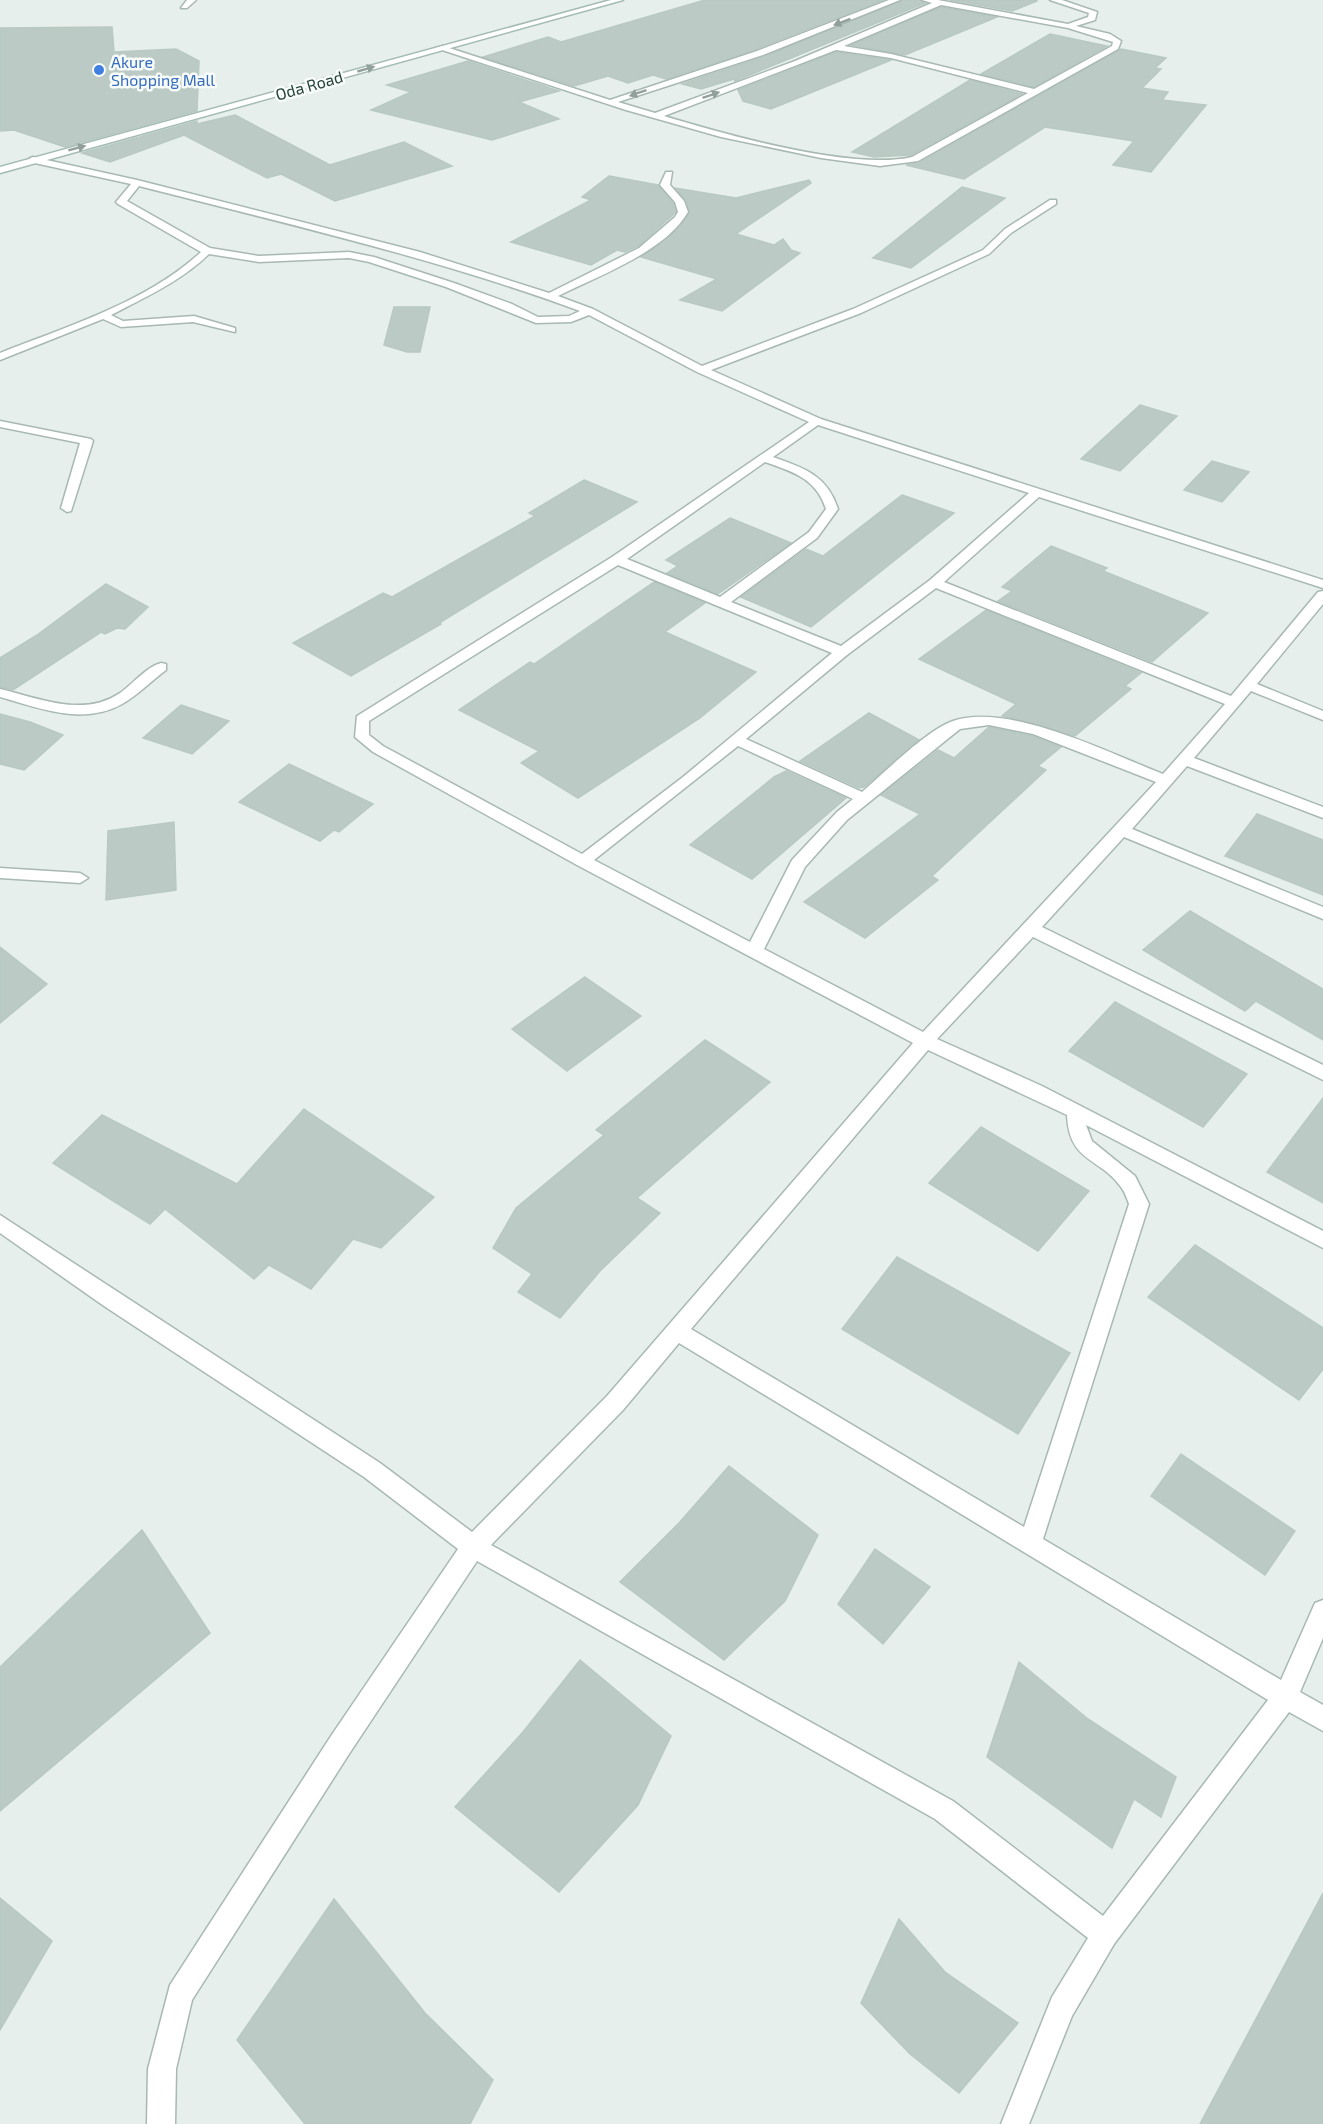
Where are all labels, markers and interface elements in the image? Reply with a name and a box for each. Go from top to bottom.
one-way arrow [832,17,850,27]
place label: Akure Shopping Mall [111,52,215,89]
marker: Akure Shopping Mall [92,63,106,77]
one-way arrow [357,64,375,73]
street label: Oda Road [273,66,345,104]
one-way arrow [629,89,647,99]
one-way arrow [702,90,720,100]
one-way arrow [68,143,86,153]

